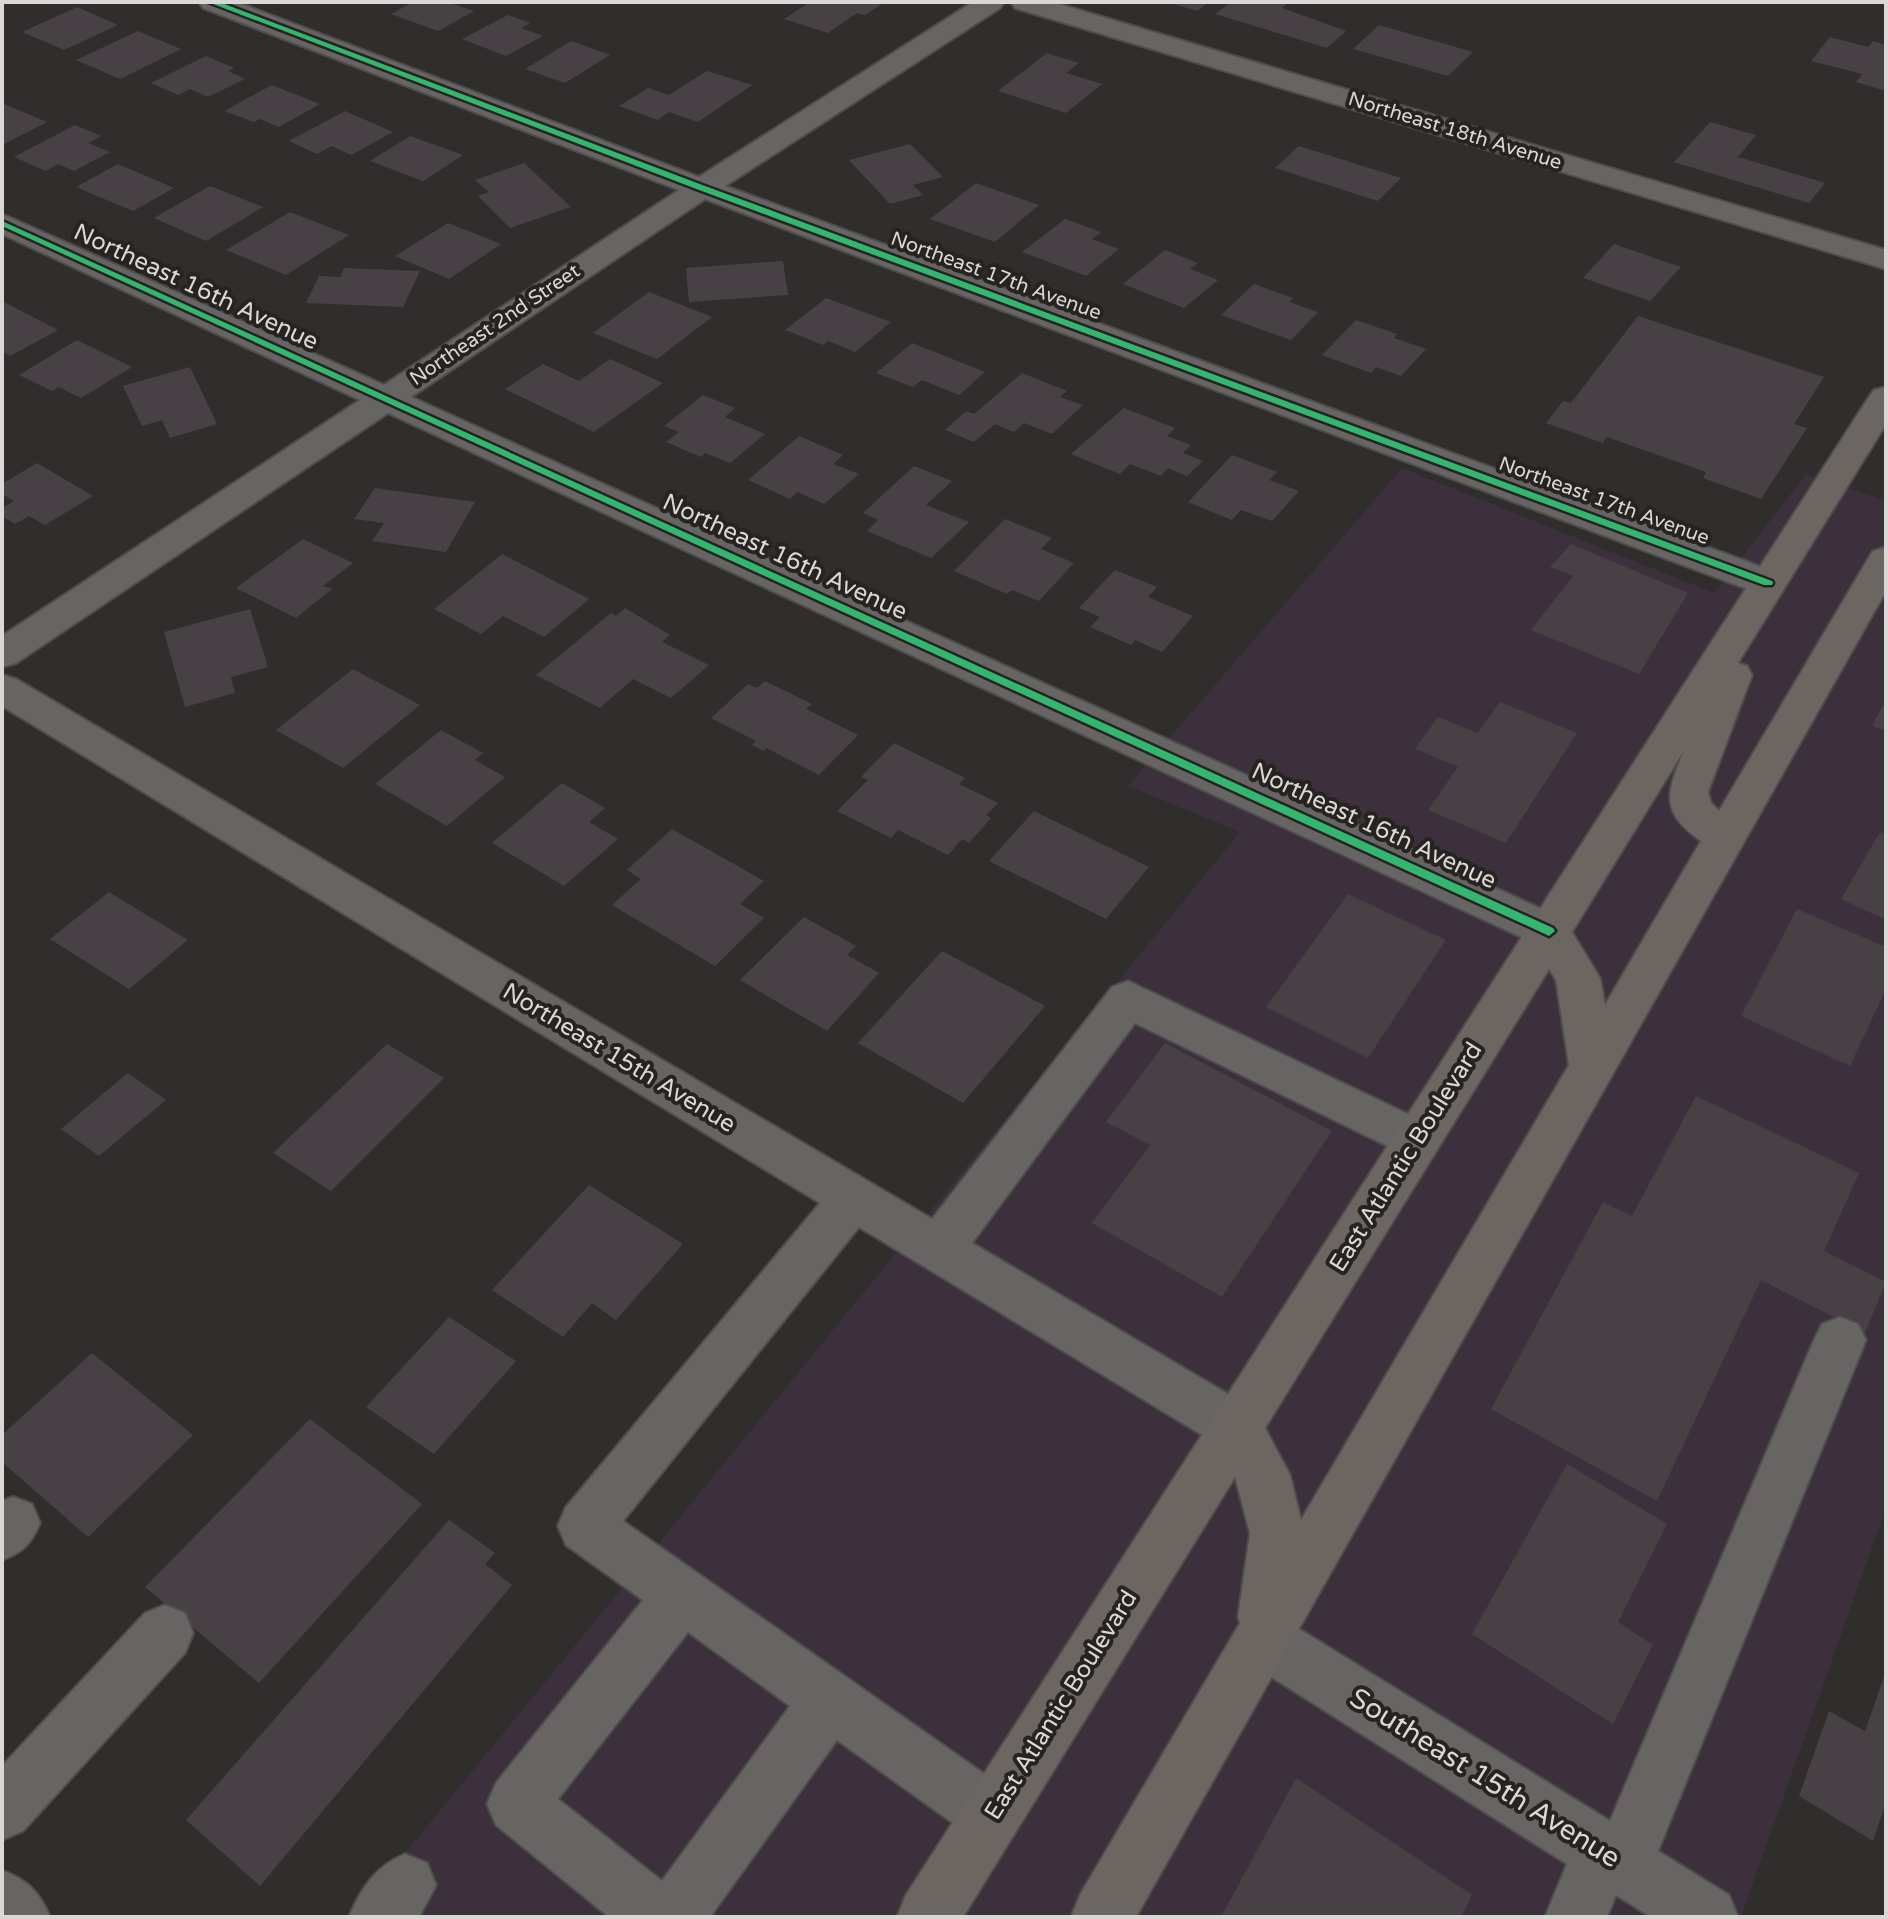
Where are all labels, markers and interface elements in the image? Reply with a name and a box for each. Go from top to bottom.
street label: Northeast 18th Avenue [1345,87,1565,175]
street label: Northeast 16th Avenue [69,218,323,356]
street label: Northeast 17th Avenue [888,227,1104,325]
street label: Northeast 2nd Street [405,259,585,391]
street label: Northeast 17th Avenue [1496,452,1712,550]
street label: Northeast 16th Avenue [658,488,912,626]
street label: Northeast 16th Avenue [1247,757,1501,895]
street label: Northeast 15th Avenue [497,977,741,1139]
street label: East Atlantic Boulevard [1323,1037,1489,1277]
street label: East Atlantic Boulevard [978,1585,1144,1825]
street label: Southeast 15th Avenue [1344,1681,1626,1875]

